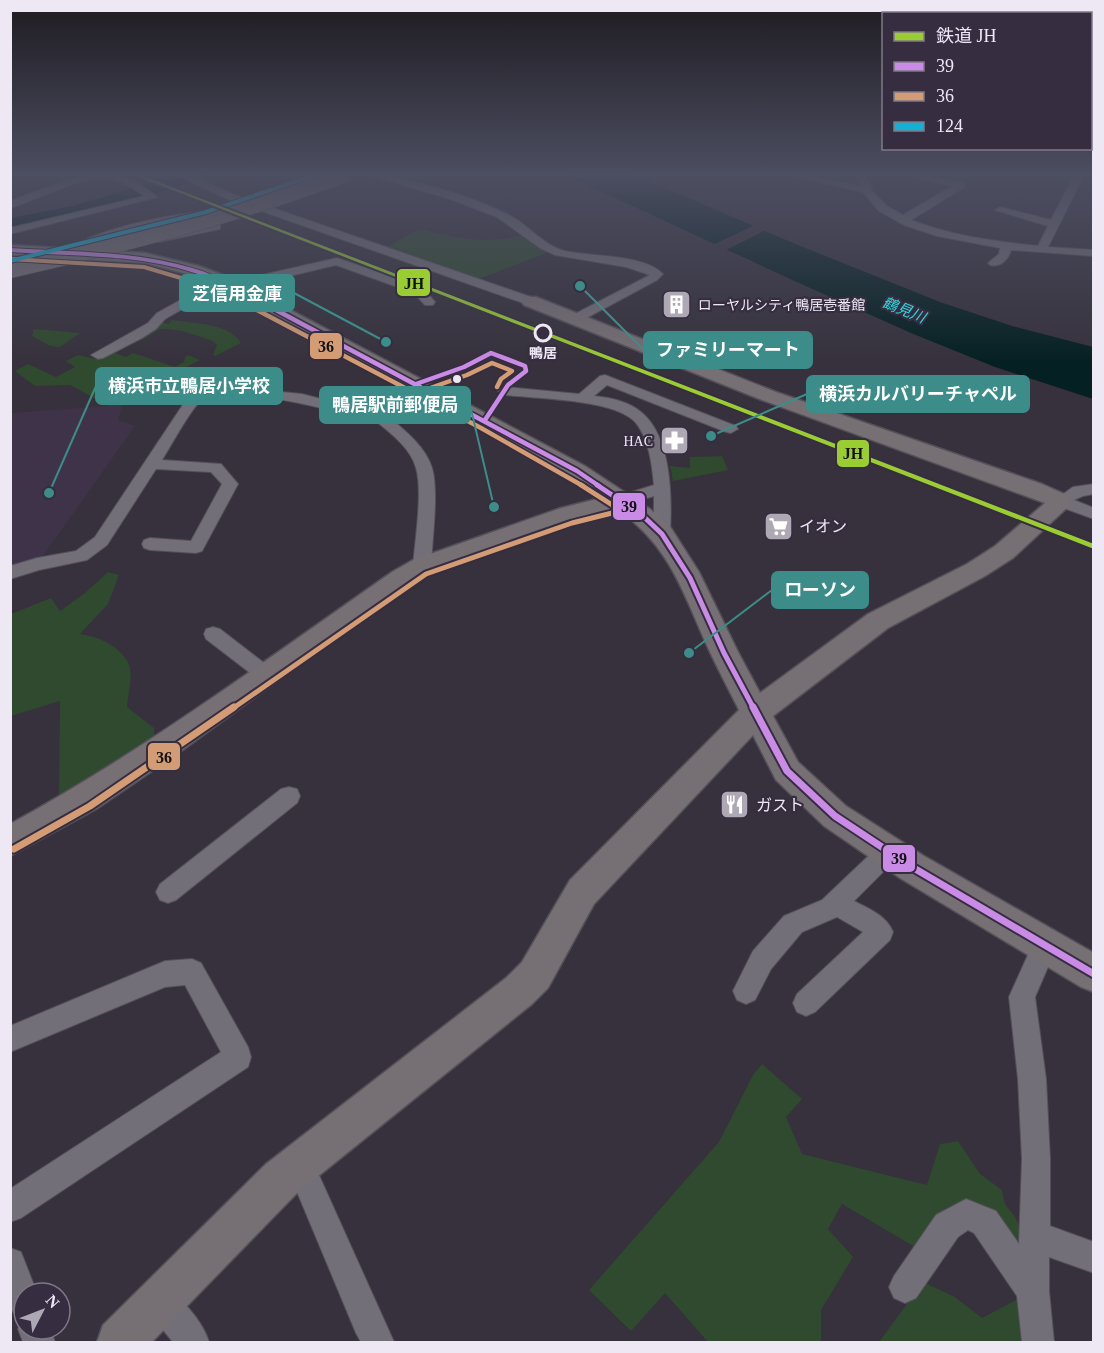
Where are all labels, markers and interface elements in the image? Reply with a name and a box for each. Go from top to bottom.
legend [882,12,1092,150]
text: 鉄道 JH [936,26,997,46]
text: 39 [936,56,954,76]
text: 36 [936,86,954,106]
text: 124 [936,116,963,136]
line badge: JH [396,268,431,297]
callout: 芝信用金庫 [180,275,294,311]
text: JH [404,275,425,292]
text: 芝信用金庫 [192,284,282,304]
building icon: ローヤルシティ鴨居壱番館 [661,289,693,321]
water label: 鶴見川 [880,294,930,327]
place label: ローヤルシティ鴨居壱番館 [698,298,865,313]
marker: 鴨居 [534,324,552,342]
line badge: 36 [309,332,343,360]
callout: ファミリーマート [644,332,812,368]
text: 36 [318,338,334,355]
text: ファミリーマート [656,340,800,360]
place label: 鴨居 [529,346,557,361]
callout: 横浜市立鴨居小学校 [96,368,282,404]
unlabelled marker [451,373,463,385]
text: 横浜市立鴨居小学校 [108,376,270,396]
callout: 横浜カルバリーチャペル [807,376,1029,412]
text: 横浜カルバリーチャペル [819,384,1017,404]
callout: 鴨居駅前郵便局 [320,387,470,423]
text: 鴨居駅前郵便局 [332,395,458,415]
pharmacy icon: HAC [658,425,690,457]
place label: HAC [623,434,653,449]
line badge: JH [836,439,870,468]
text: JH [843,445,864,462]
line badge: 39 [612,492,646,521]
text: 39 [621,498,637,515]
supermarket icon: イオン [762,510,794,542]
place label: イオン [799,518,847,535]
callout: ローソン [772,572,868,608]
text: ローソン [784,580,856,600]
line badge: 36 [147,742,181,771]
text: 36 [156,749,172,766]
restaurant icon: ガスト [719,789,751,821]
place label: ガスト [756,797,804,814]
line badge: 39 [882,844,916,873]
text: 39 [891,850,907,867]
north arrow [12,1281,72,1341]
text: N [43,1291,63,1312]

